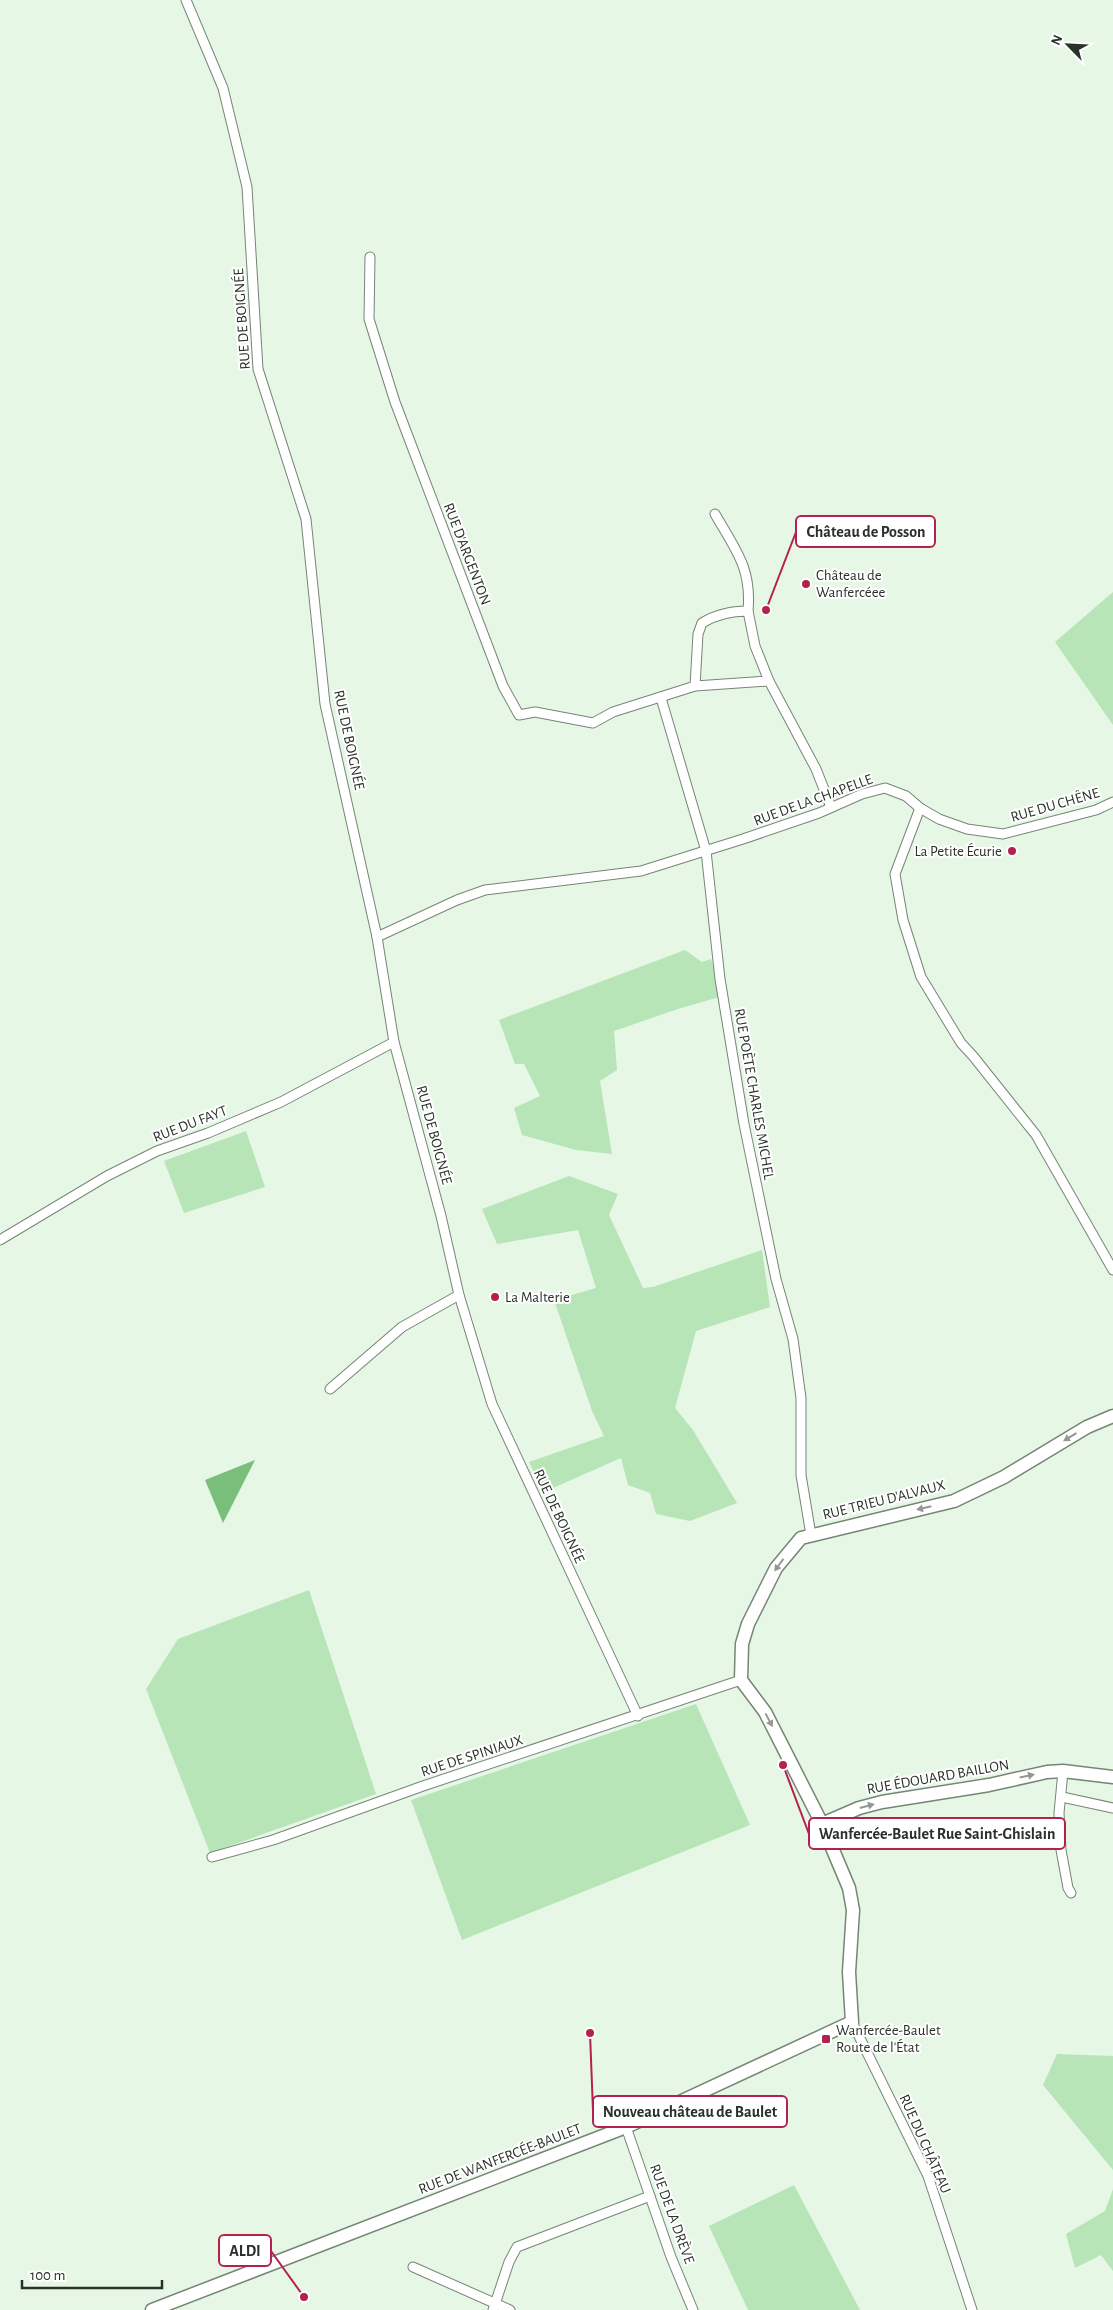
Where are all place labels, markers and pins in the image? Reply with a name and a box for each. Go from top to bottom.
callout: Château de Posson [796,516,935,547]
place label: Château de Wanfercéee [816,568,886,600]
marker: Château de Wanfercéee [800,578,812,590]
place label: La Petite Écurie [914,842,1002,859]
marker: La Petite Écurie [1006,845,1018,857]
place label: La Malterie [505,1290,570,1305]
marker: La Malterie [489,1291,501,1303]
callout: Wanfercée-Baulet Rue Saint-Ghislain [809,1818,1065,1849]
place label: Wanfercée-Baulet Route de l'État [836,2023,941,2055]
marker: Wanfercée-Baulet Route de l'État [820,2033,832,2045]
callout: Nouveau château de Baulet [593,2096,787,2127]
callout: ALDI [219,2235,271,2266]

